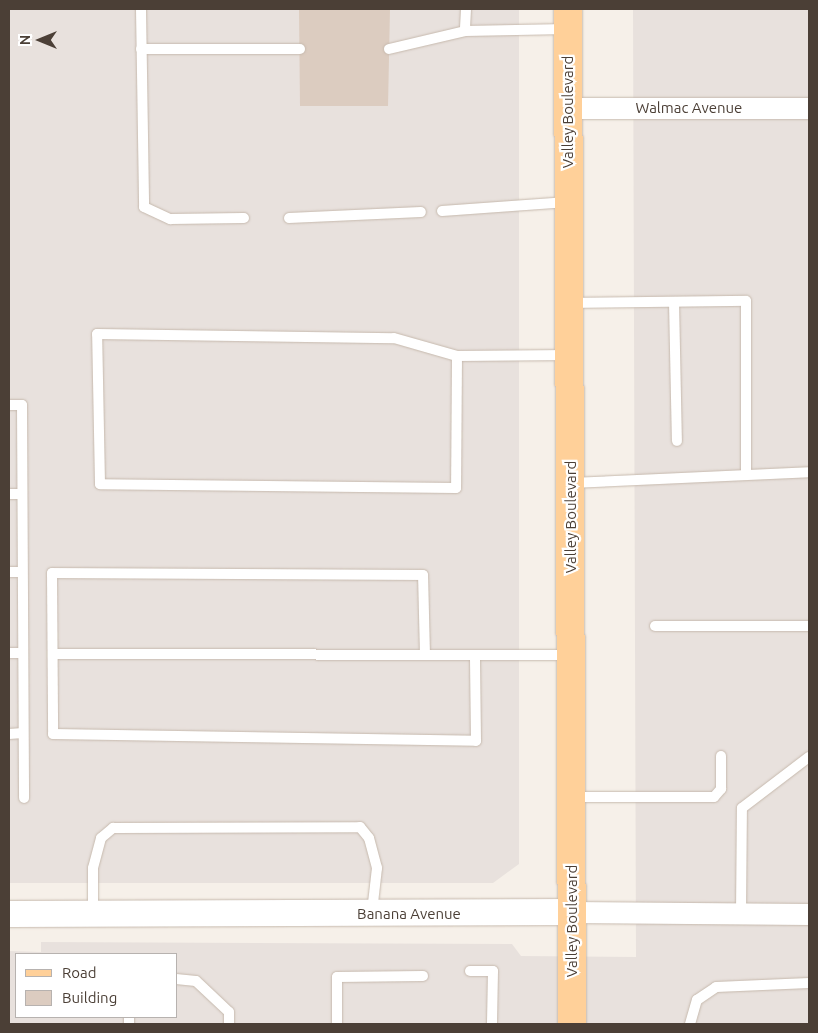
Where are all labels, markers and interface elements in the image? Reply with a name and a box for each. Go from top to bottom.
north arrow [15,15,65,65]
text: N [17,35,33,45]
street label: Valley Boulevard [559,56,577,168]
street label: Walmac Avenue [636,99,742,117]
street label: Valley Boulevard [562,461,580,573]
street label: Valley Boulevard [563,865,581,977]
street label: Banana Avenue [357,905,461,923]
legend [15,953,178,1018]
text: Road [62,964,97,981]
text: Building [62,989,117,1006]

